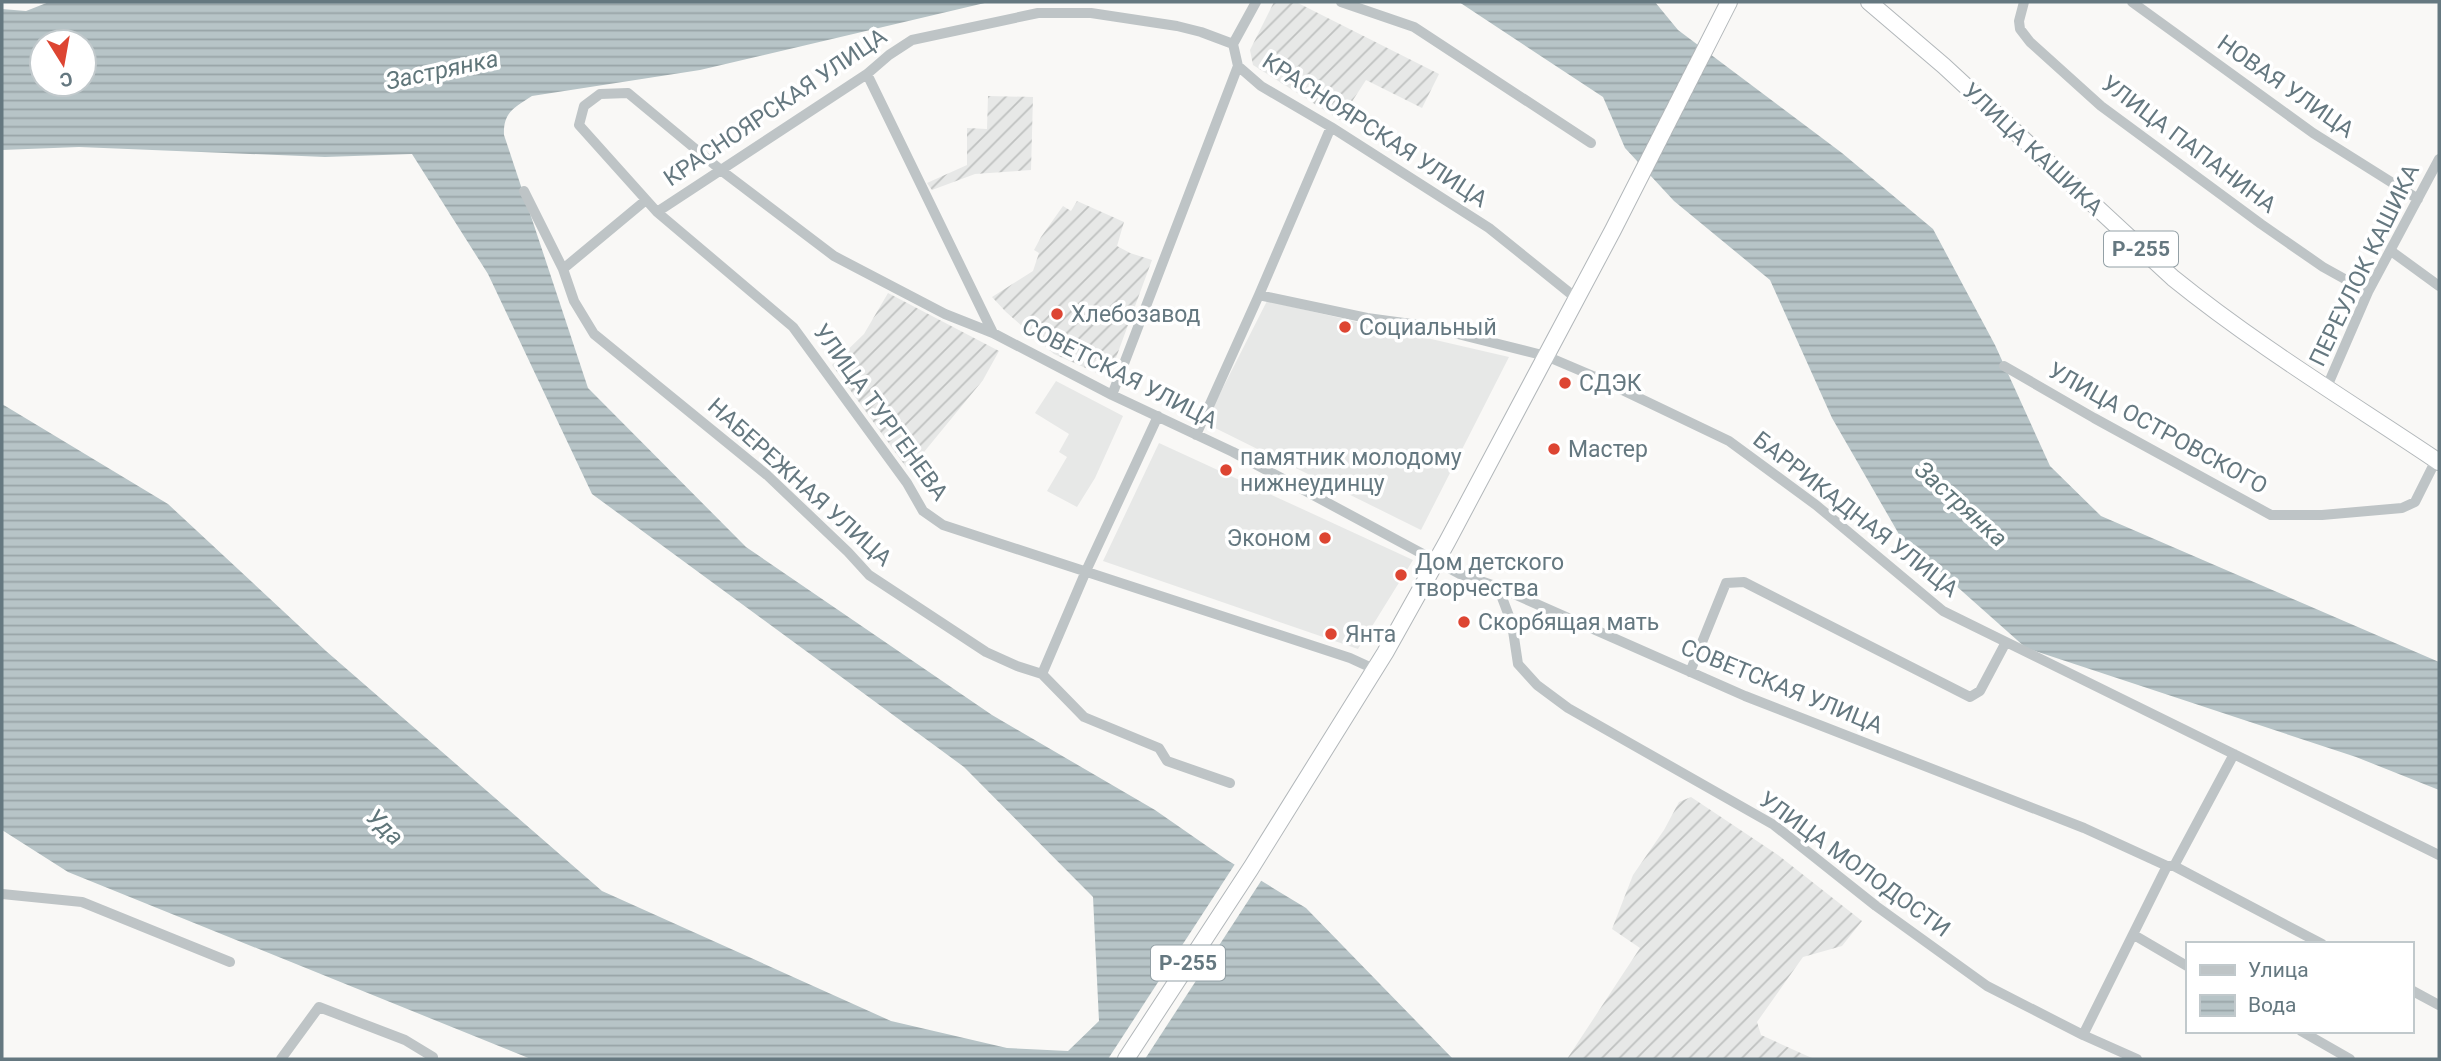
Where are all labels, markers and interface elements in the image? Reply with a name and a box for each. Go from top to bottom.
street label: КРАСНОЯРСКАЯ УЛИЦА [659,23,892,192]
north arrow [28,28,98,98]
street label: НОВАЯ УЛИЦА [2212,29,2359,143]
water label: Застрянка [383,44,501,96]
street label: КРАСНОЯРСКАЯ УЛИЦА [1257,48,1492,213]
text: С [58,67,74,92]
street label: УЛИЦА ПАПАНИНА [2096,70,2281,219]
street label: УЛИЦА КАШИКА [1957,77,2108,221]
street label: ПЕРЕУЛОК КАШИКА [2304,160,2425,371]
road number: Р-255 [2104,232,2178,266]
place label: Хлебозавод [1071,301,1201,328]
marker: Хлебозавод [1049,306,1065,322]
street label: СОВЕТСКАЯ УЛИЦА [1018,312,1222,434]
place label: Социальный [1359,314,1497,341]
street label: УЛИЦА ТУРГЕНЕВА [808,319,954,506]
marker: Социальный [1337,319,1353,335]
street label: УЛИЦА ОСТРОВСКОГО [2044,357,2272,500]
place label: СДЭК [1579,370,1642,397]
marker: СДЭК [1557,375,1573,391]
street label: НАБЕРЕЖНАЯ УЛИЦА [702,393,897,572]
street label: БАРРИКАДНАЯ УЛИЦА [1748,426,1964,603]
place label: Мастер [1568,436,1648,463]
marker: Мастер [1546,441,1562,457]
place label: памятник молодому нижнеудинцу [1240,444,1462,497]
water label: Застрянка [1909,455,2013,553]
marker: памятник молодому нижнеудинцу [1218,462,1234,478]
place label: Эконом [1227,525,1311,552]
marker: Эконом [1317,530,1333,546]
place label: Дом детского творчества [1415,549,1564,602]
marker: Дом детского творчества [1393,567,1409,583]
place label: Скорбящая мать [1478,609,1659,636]
marker: Скорбящая мать [1456,614,1472,630]
place label: Янта [1345,621,1396,648]
marker: Янта [1323,626,1339,642]
street label: СОВЕТСКАЯ УЛИЦА [1677,634,1887,739]
street label: УЛИЦА МОЛОДОСТИ [1754,786,1955,943]
water label: Уда [361,803,409,851]
legend [2186,942,2413,1033]
road number: Р-255 [1151,946,1225,981]
text: Улица [2248,958,2309,982]
text: Вода [2248,993,2296,1017]

